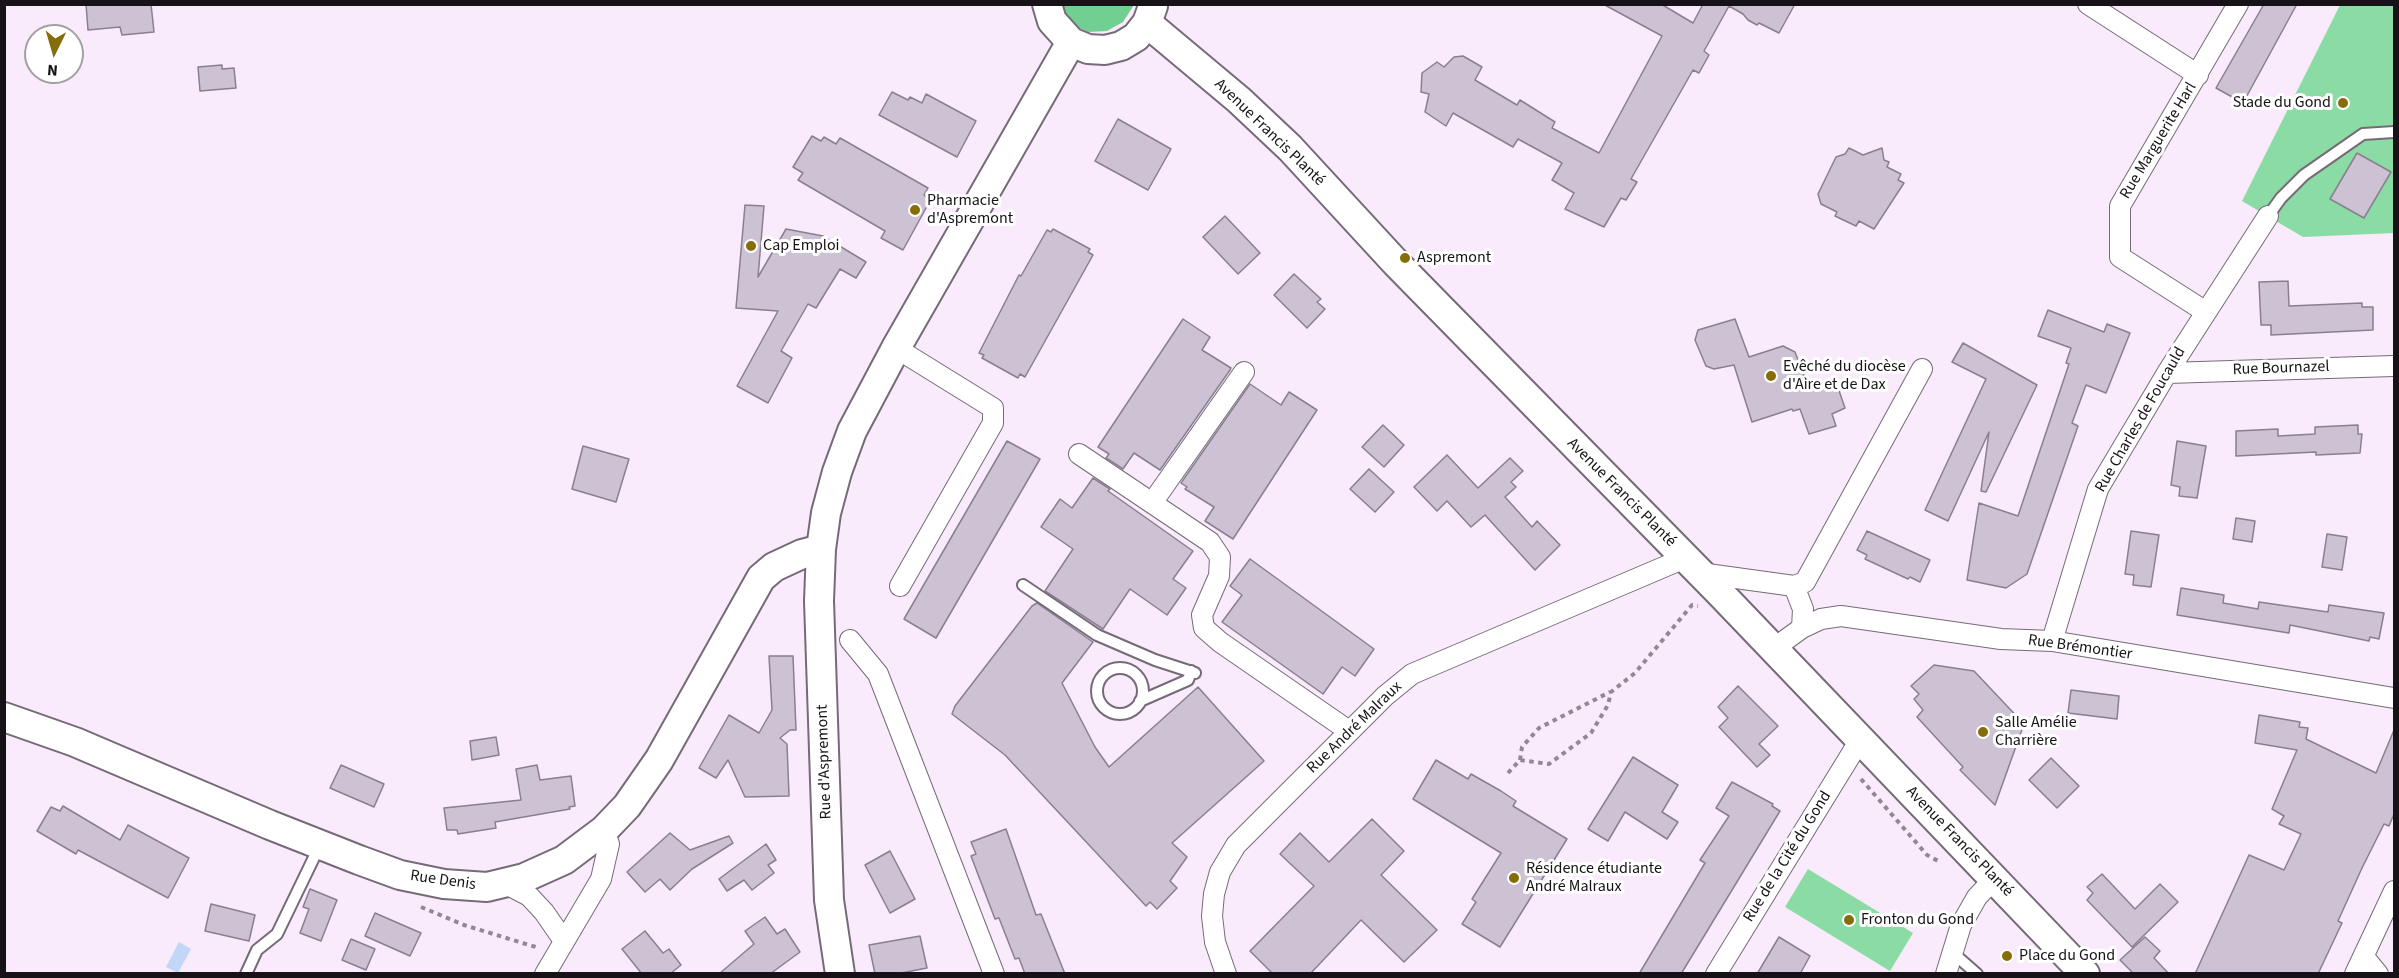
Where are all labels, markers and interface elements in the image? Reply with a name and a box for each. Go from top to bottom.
north arrow [24,24,84,84]
text: N [46,59,59,81]
street label: Avenue Francis Planté [1210,75,1328,191]
street label: Rue Marguerite Harl [2117,79,2201,203]
place label: Stade du Gond [2233,93,2331,113]
marker: Stade du Gond [2336,96,2350,110]
place label: Pharmacie d'Aspremont [927,191,1013,229]
marker: Pharmacie d'Aspremont [908,203,922,217]
place label: Cap Emploi [763,236,840,256]
marker: Cap Emploi [744,239,758,253]
place label: Aspremont [1417,248,1491,268]
marker: Aspremont [1398,251,1412,265]
street label: Rue Charles de Foucauld [2092,344,2190,496]
place label: Evêché du diocèse d'Aire et de Dax [1783,357,1906,395]
street label: Rue Bournazel [2232,358,2330,380]
marker: Evêché du diocèse d'Aire et de Dax [1764,369,1778,383]
street label: Avenue Francis Planté [1562,434,1680,552]
street label: Rue Brémontier [2027,631,2133,665]
street label: Rue André Malraux [1304,678,1406,778]
street label: Rue d'Aspremont [813,704,837,820]
place label: Salle Amélie Charrière [1995,713,2077,751]
marker: Salle Amélie Charrière [1976,725,1990,739]
street label: Avenue Francis Planté [1901,783,2017,901]
street label: Rue de la Cité du Gond [1740,788,1836,926]
place label: Résidence étudiante André Malraux [1526,859,1662,897]
street label: Rue Denis [409,867,477,895]
marker: Résidence étudiante André Malraux [1507,871,1521,885]
place label: Fronton du Gond [1861,910,1974,930]
marker: Fronton du Gond [1842,913,1856,927]
place label: Place du Gond [2019,946,2115,966]
marker: Place du Gond [2000,949,2014,963]

